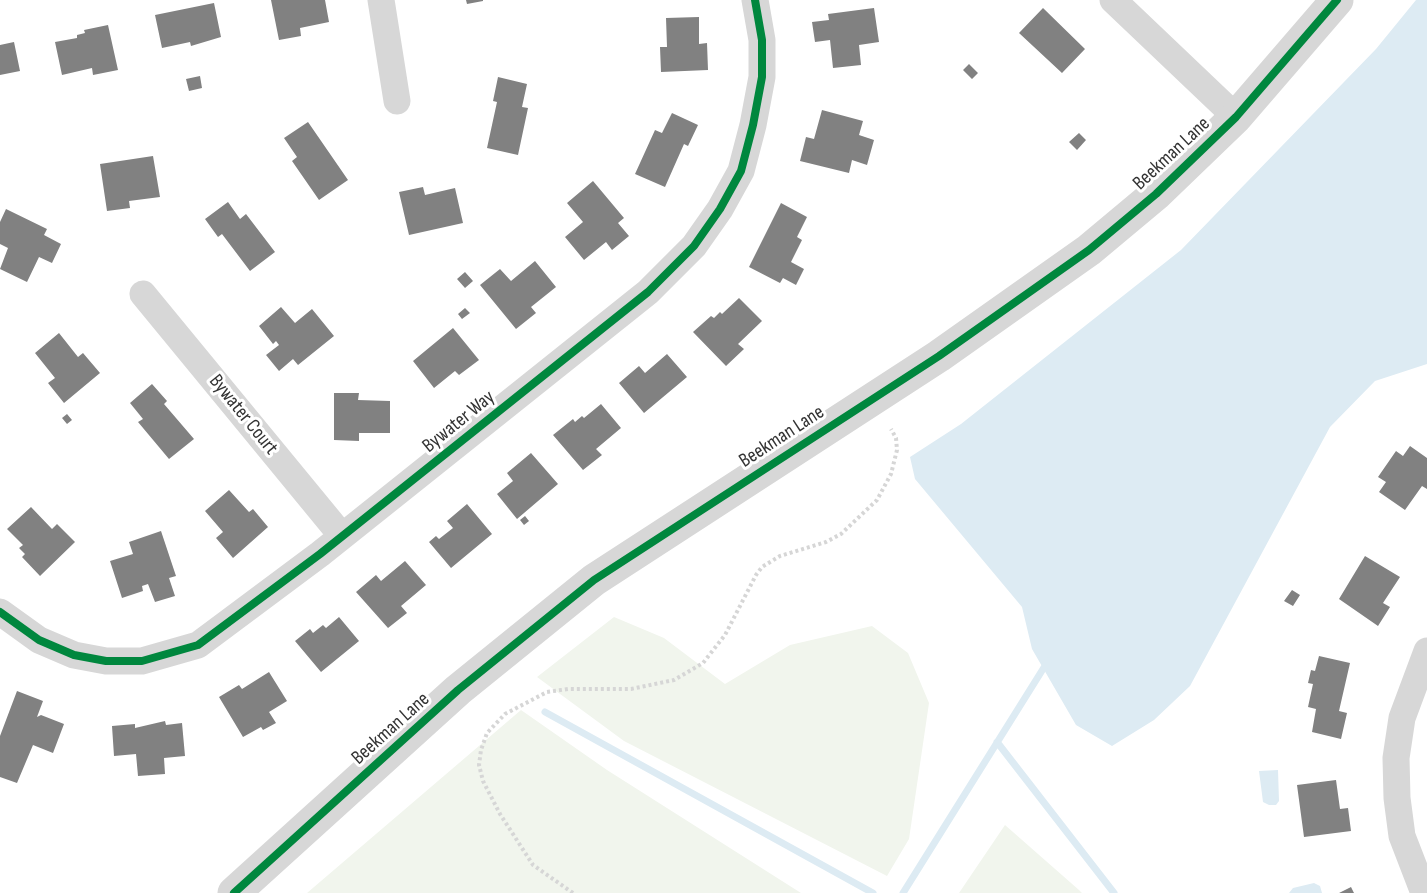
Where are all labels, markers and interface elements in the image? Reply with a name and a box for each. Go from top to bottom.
street label: Beekman Lane [1128,112,1216,196]
street label: Bywater Court [203,370,283,460]
street label: Bywater Way [418,386,500,458]
street label: Beekman Lane [735,401,829,473]
street label: Beekman Lane [347,688,435,770]

